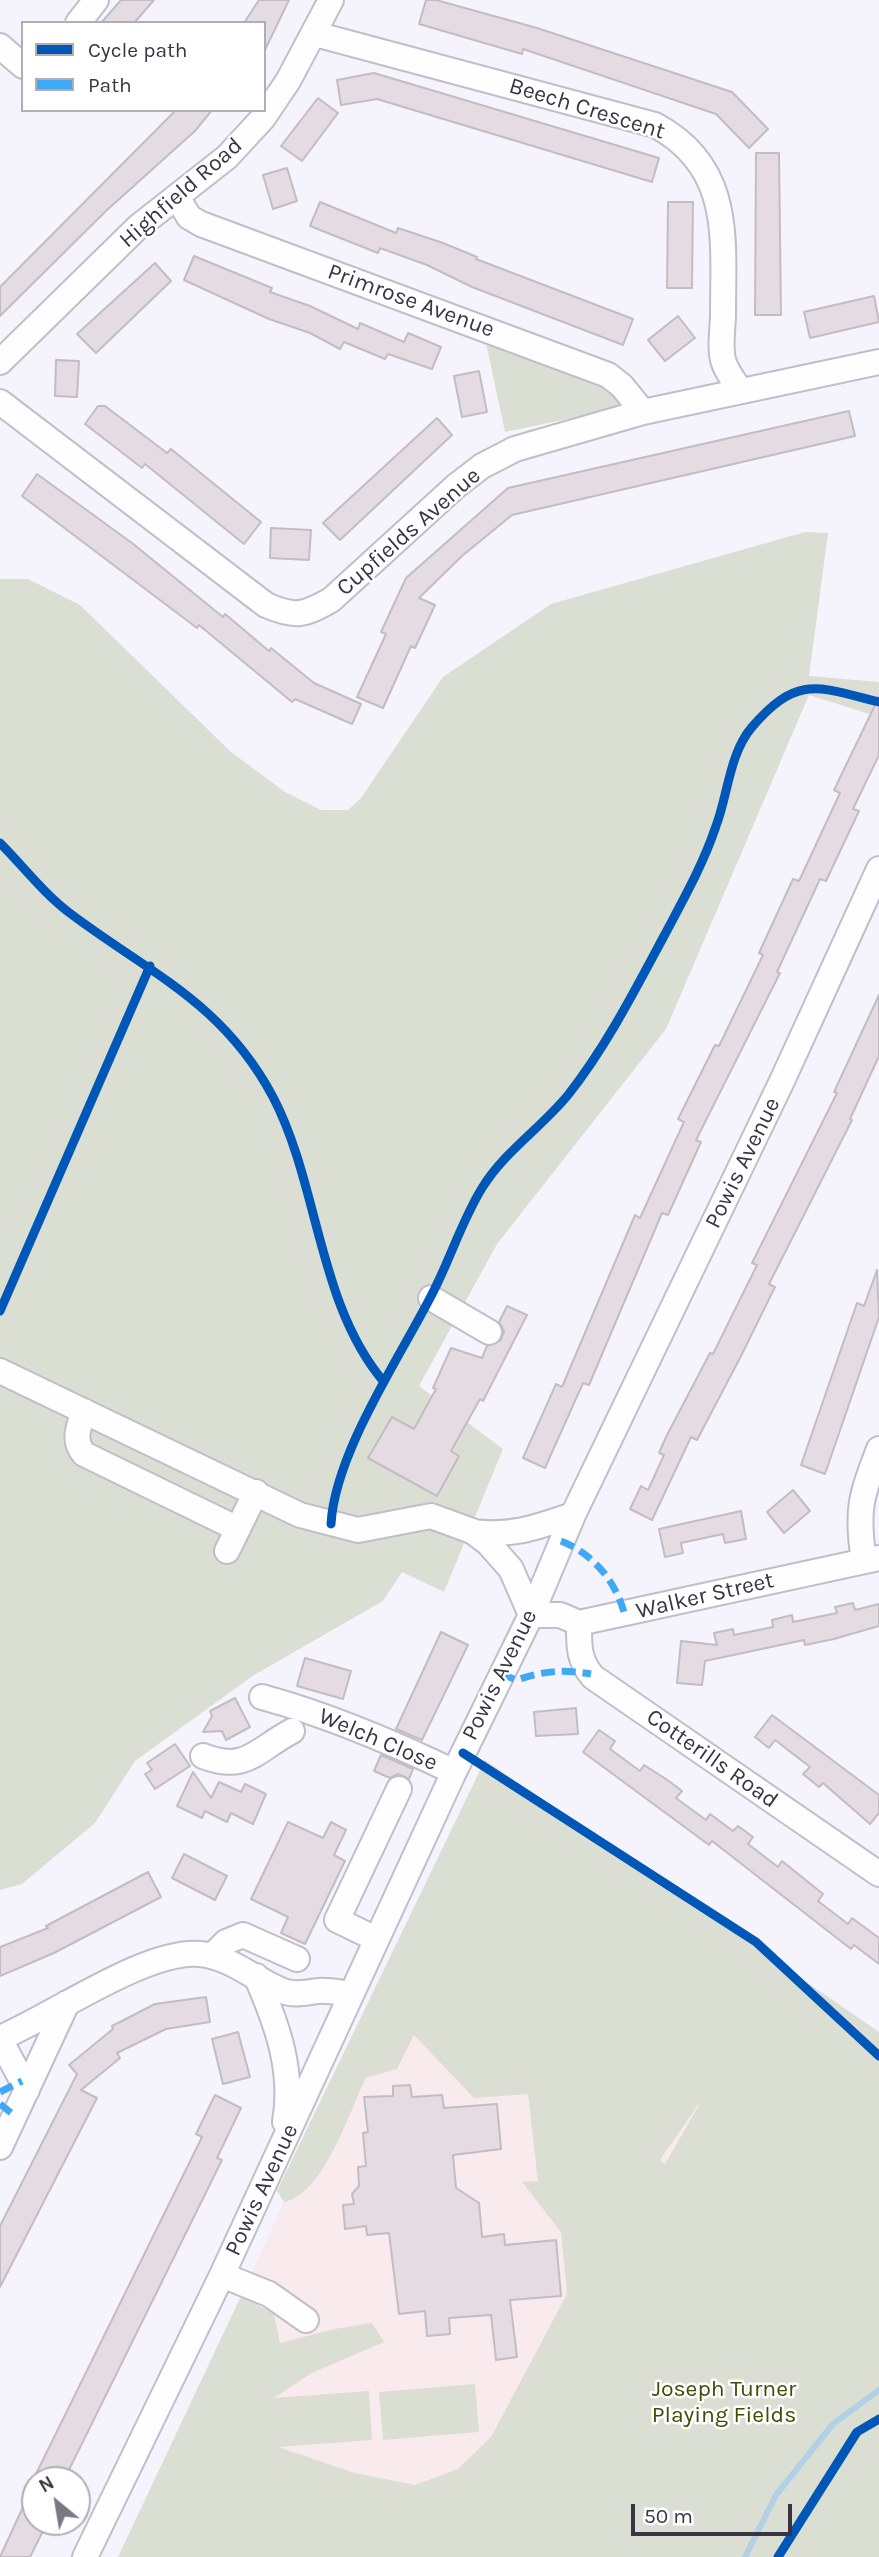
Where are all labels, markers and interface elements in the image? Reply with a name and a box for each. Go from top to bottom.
legend [21,21,266,112]
text: Cycle path [88,38,188,62]
street label: Beech Crescent [506,72,668,146]
text: Path [88,73,132,97]
street label: Highfield Road [114,132,248,254]
street label: Primrose Avenue [324,258,498,344]
street label: Cupfields Avenue [332,462,486,602]
street label: Powis Avenue [699,1093,787,1233]
street label: Walker Street [633,1567,777,1625]
street label: Powis Avenue [456,1605,544,1745]
street label: Welch Close [314,1703,442,1777]
street label: Cotterills Road [641,1703,783,1815]
street label: Powis Avenue [219,2120,305,2260]
park label: Joseph Turner Playing Fields [652,2375,796,2429]
north arrow [21,2466,91,2536]
text: N [35,2472,58,2497]
scale bar [634,2490,795,2534]
text: 50 m [644,2504,693,2528]

